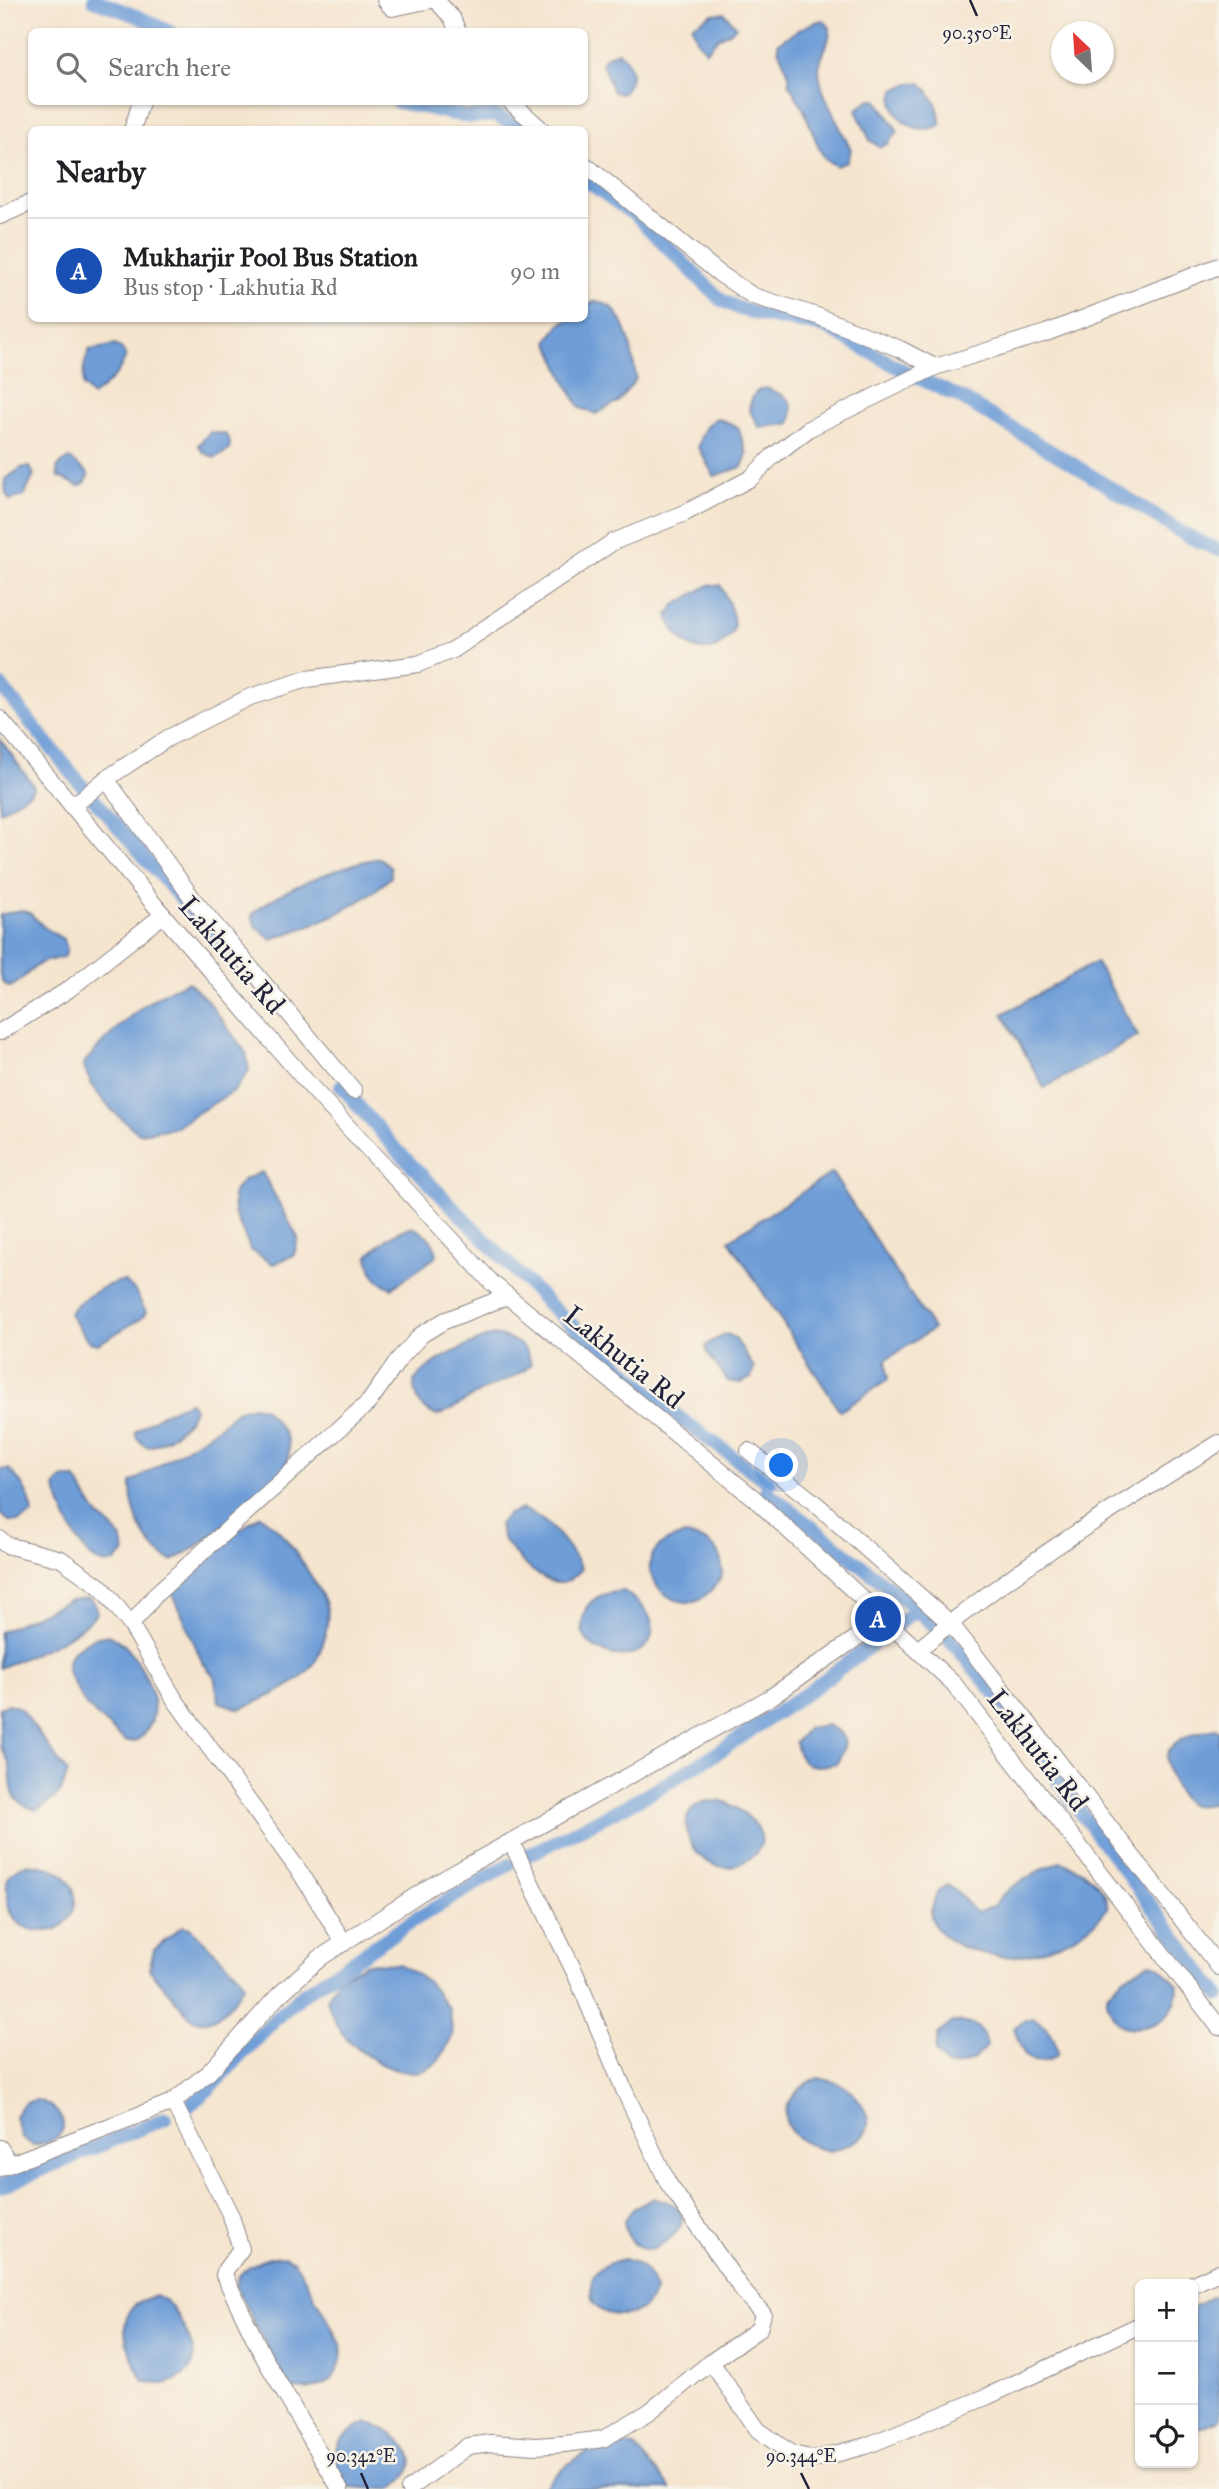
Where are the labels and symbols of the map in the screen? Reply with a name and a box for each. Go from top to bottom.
north arrow [1051,21,1114,84]
text: 90.350°E [942,22,1012,44]
street label: Lakhutia Rd [171,889,293,1021]
street label: Lakhutia Rd [557,1298,691,1416]
your location [764,1448,798,1482]
pin: A [855,1593,901,1645]
street label: Lakhutia Rd [980,1682,1096,1818]
text: 90.342°E [326,2445,396,2467]
text: 90.344°E [766,2445,836,2467]

